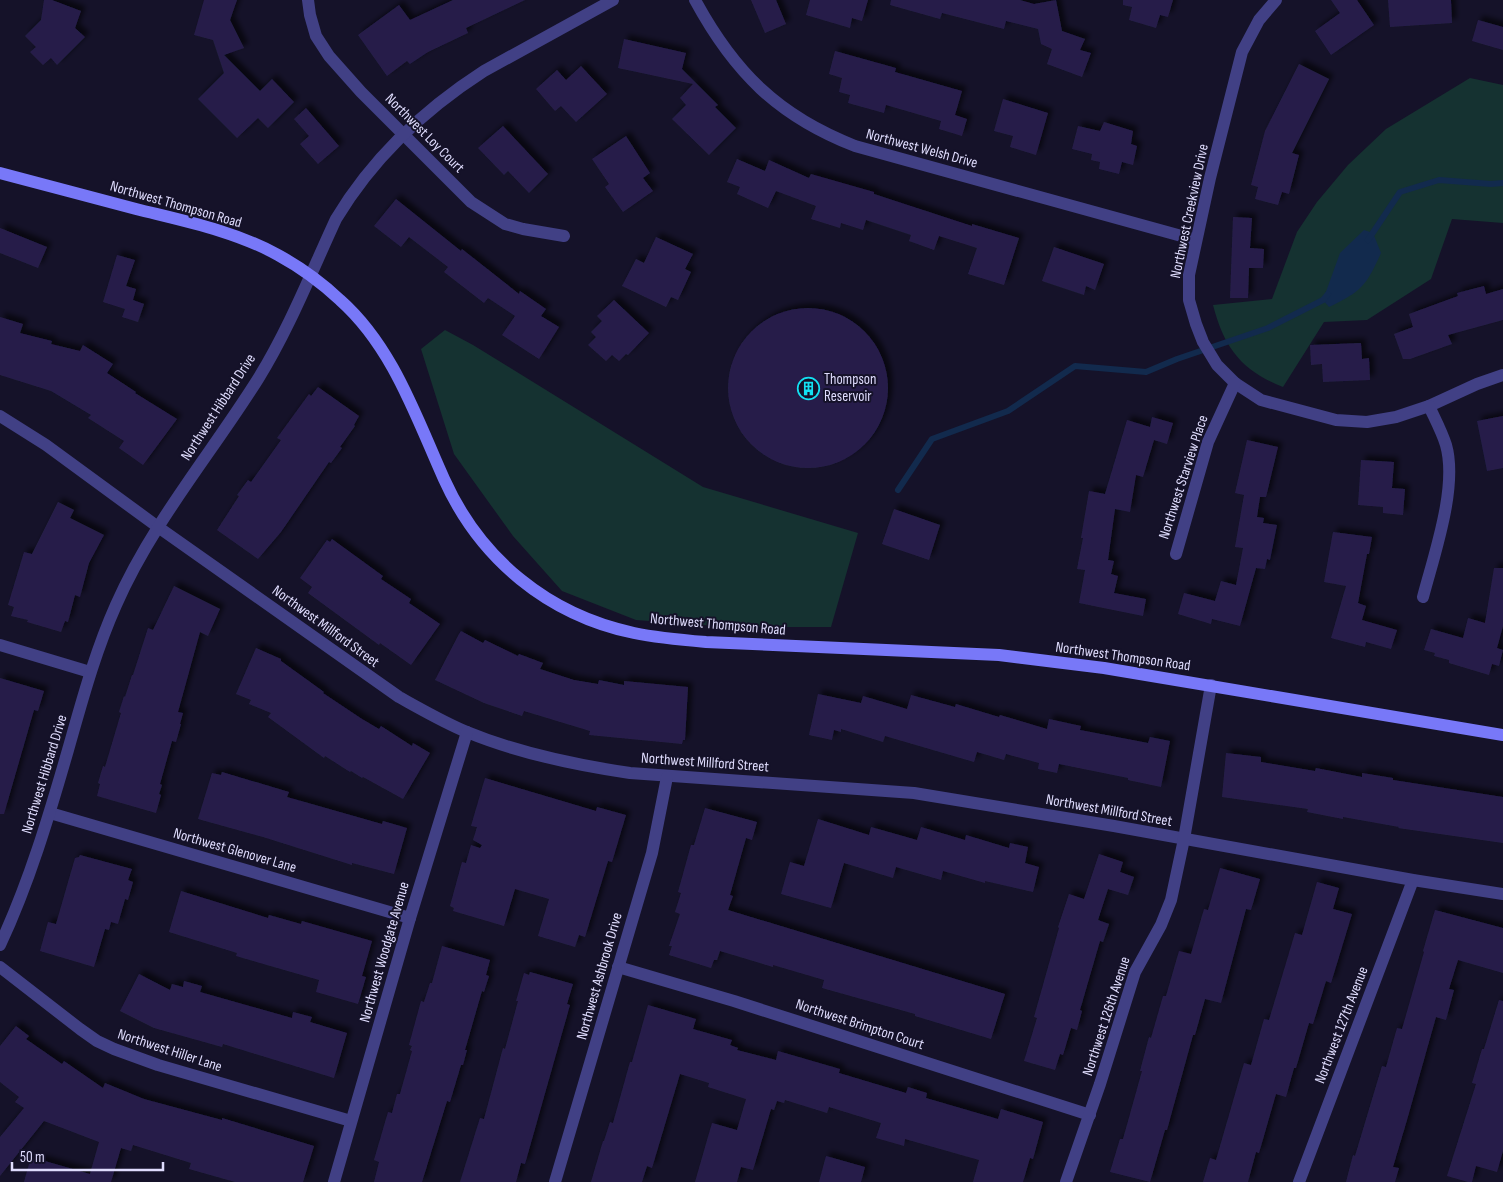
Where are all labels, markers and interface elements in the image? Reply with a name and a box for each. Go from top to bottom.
street label: Northwest Loy Court [381,90,469,177]
street label: Northwest Welsh Drive [864,124,980,173]
street label: Northwest Creekview Drive [1166,142,1213,280]
street label: Northwest Thompson Road [108,177,244,232]
street label: Northwest Hibbard Drive [177,350,260,464]
place label: Thompson Reservoir [824,370,876,406]
building icon: Thompson Reservoir [796,376,820,400]
street label: Northwest Starview Place [1154,413,1213,542]
street label: Northwest Millford Street [268,581,383,672]
street label: Northwest Thompson Road [649,609,786,640]
street label: Northwest Thompson Road [1054,638,1192,675]
street label: Northwest Hibbard Drive [17,712,72,836]
street label: Northwest Millford Street [640,749,770,776]
street label: Northwest Millford Street [1044,790,1174,831]
street label: Northwest Glenover Lane [171,824,299,877]
street label: Northwest Woodgate Avenue [355,880,414,1025]
street label: Northwest Ashbrook Drive [572,910,627,1042]
street label: Northwest 126th Avenue [1078,954,1135,1078]
street label: Northwest 127th Avenue [1310,964,1373,1086]
street label: Northwest Brimpton Court [793,995,927,1054]
street label: Northwest Hiller Lane [115,1025,224,1076]
scale bar [12,1140,164,1172]
text: 50 m [20,1148,45,1167]

